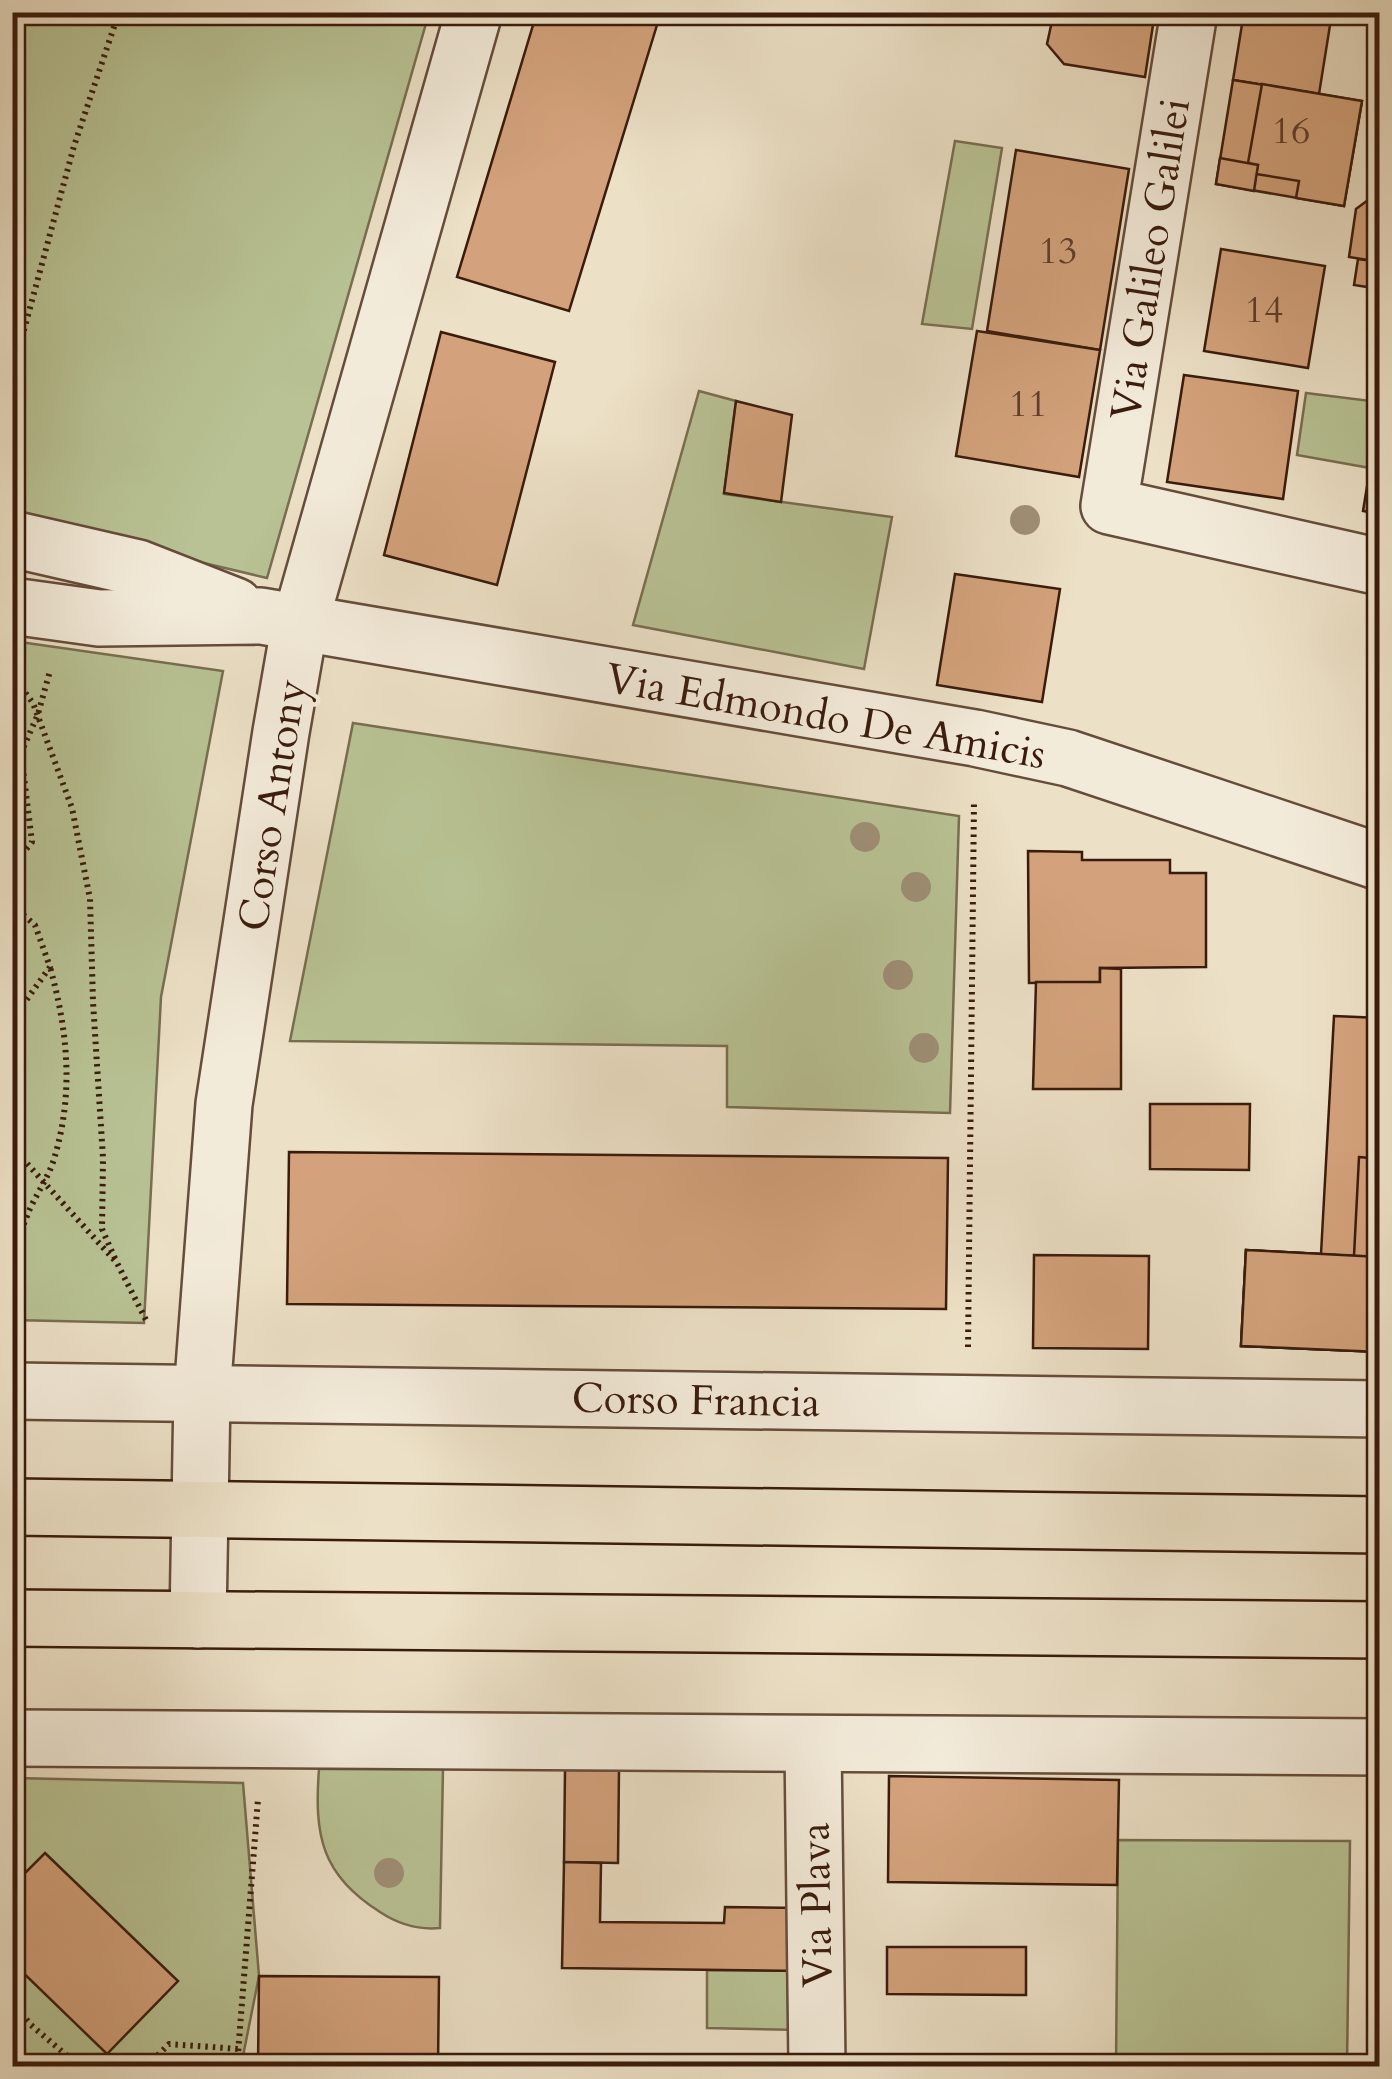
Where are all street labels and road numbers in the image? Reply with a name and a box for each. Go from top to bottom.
street label: Via Galileo Galilei [1097,94,1204,424]
street label: Via Edmondo De Amicis [601,650,1050,783]
street label: Corso Antony [224,675,320,935]
street label: Corso Francia [571,1370,821,1431]
street label: Via Plava [787,1822,846,1988]

